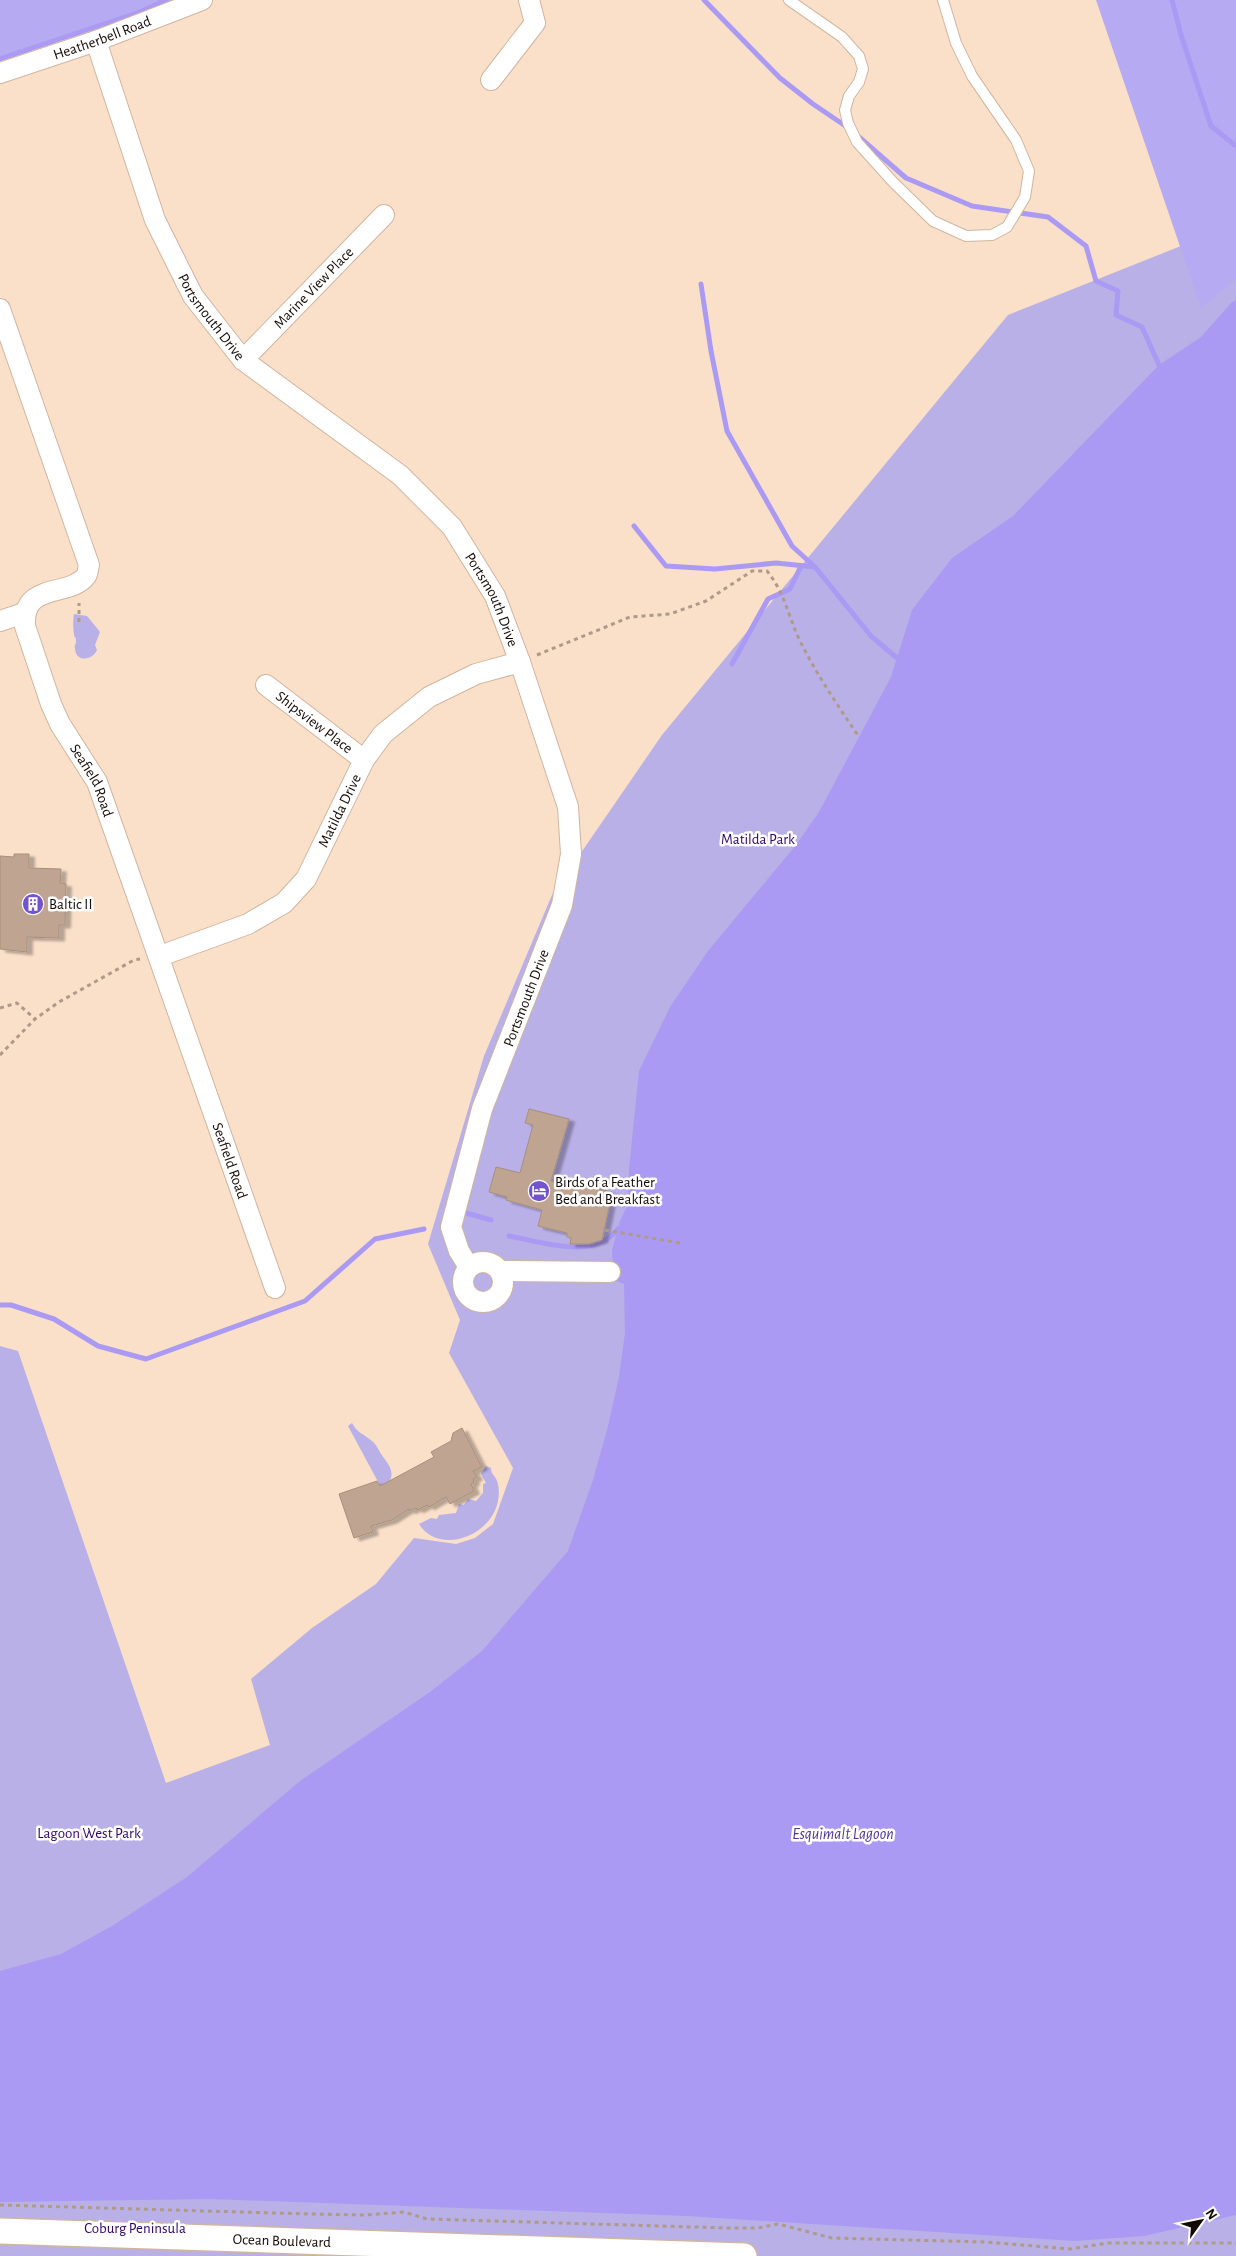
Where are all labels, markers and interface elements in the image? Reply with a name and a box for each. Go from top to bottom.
street label: Heatherbell Road [52,13,153,63]
street label: Marine View Place [271,244,356,331]
street label: Portsmouth Drive [175,271,247,363]
street label: Portsmouth Drive [462,550,520,649]
street label: Shipsview Place [273,688,355,757]
street label: Seafield Road [67,742,116,819]
street label: Matilda Drive [316,772,364,850]
park label: Matilda Park [721,832,795,847]
building icon: Baltic II [21,892,45,916]
place label: Baltic II [49,897,92,912]
street label: Portsmouth Drive [501,947,552,1049]
street label: Seafield Road [209,1121,250,1201]
place label: Birds of a Feather Bed and Breakfast [555,1175,660,1207]
hotel icon: Birds of a Feather Bed and Breakfast [527,1179,551,1203]
park label: Lagoon West Park [37,1826,141,1841]
water label: Esquimalt Lagoon [792,1826,894,1843]
north arrow [1176,2196,1226,2246]
text: N [1203,2207,1220,2222]
park label: Coburg Peninsula [84,2221,186,2236]
street label: Ocean Boulevard [232,2232,331,2250]

